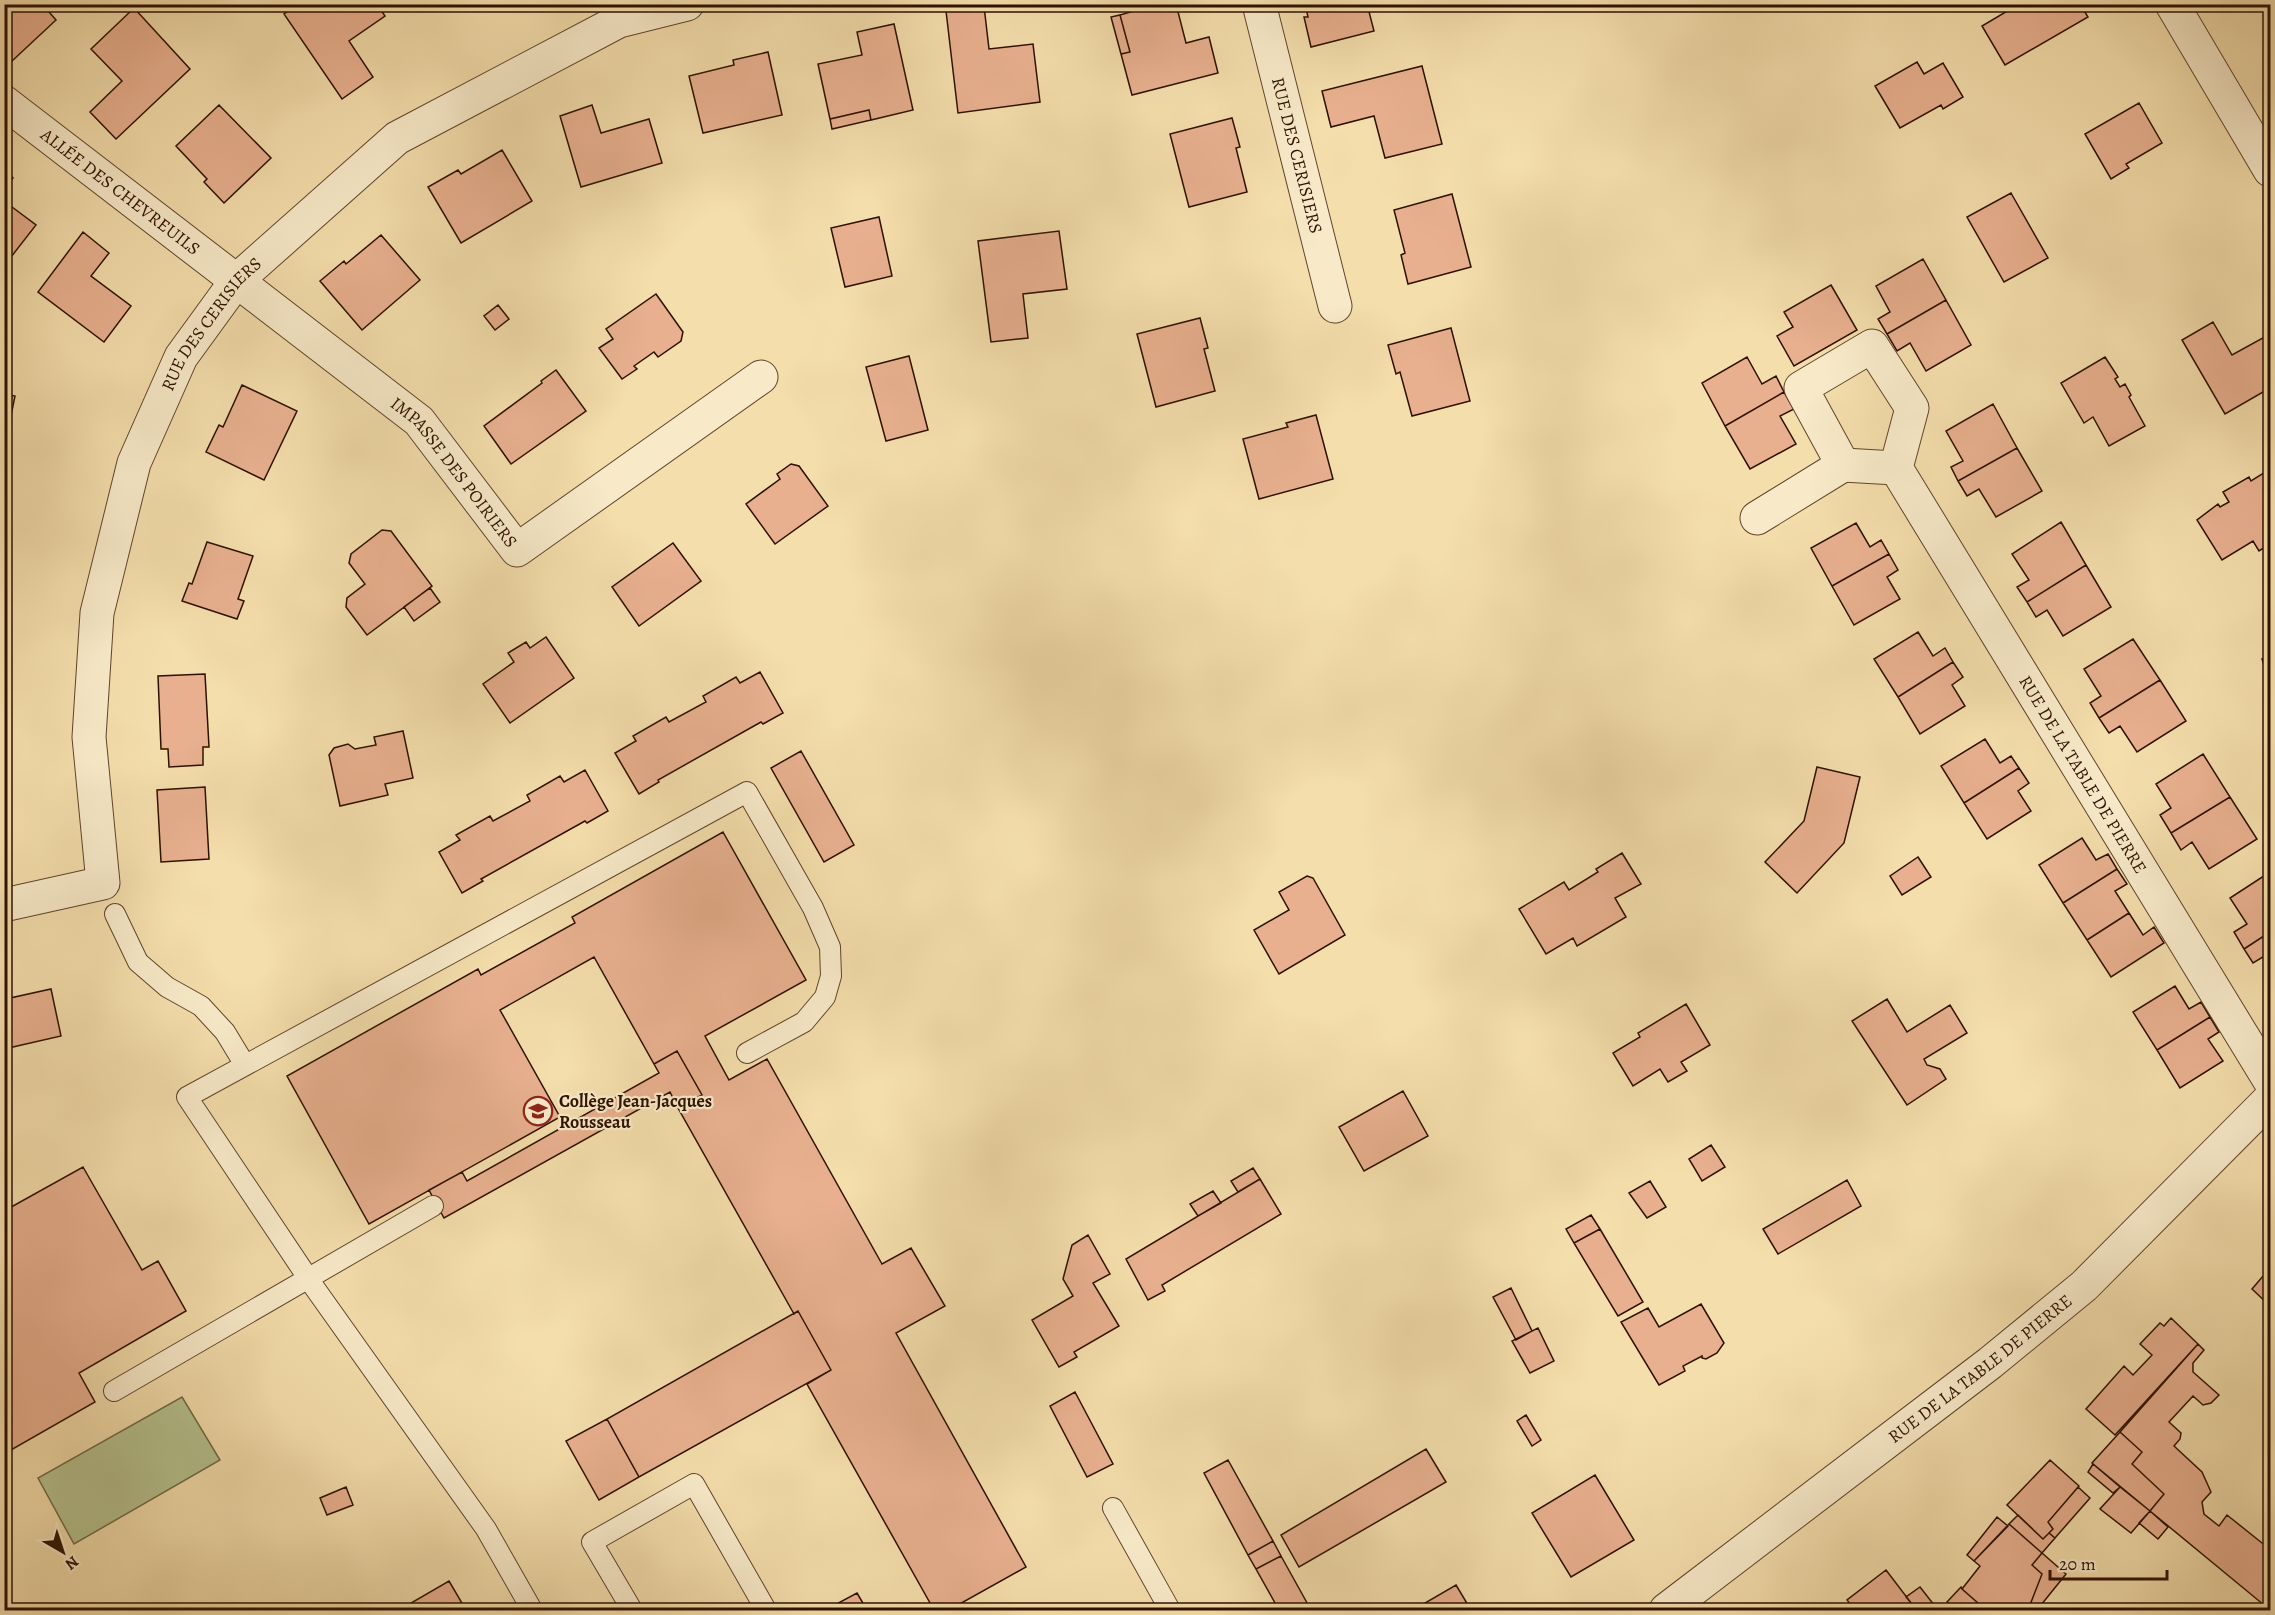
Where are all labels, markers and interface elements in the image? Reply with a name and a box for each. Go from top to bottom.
street label: RUE DES CERISIERS [1266,75,1328,236]
street label: ALLÉE DES CHEVREUILS [35,122,205,261]
street label: RUE DES CERISIERS [155,252,267,395]
street label: IMPASSE DES POIRIERS [386,391,523,553]
street label: RUE DE LA TABLE DE PIERRE [2013,671,2153,878]
place label: Collège Jean-Jacques Rousseau [559,1089,712,1134]
school or university icon: Collège Jean-Jacques Rousseau [522,1095,554,1127]
street label: RUE DE LA TABLE DE PIERRE [1883,1289,2077,1449]
north arrow [33,1522,93,1582]
scale bar [2050,1543,2167,1581]
text: N [60,1551,83,1575]
text: 20 m [2059,1552,2096,1576]

